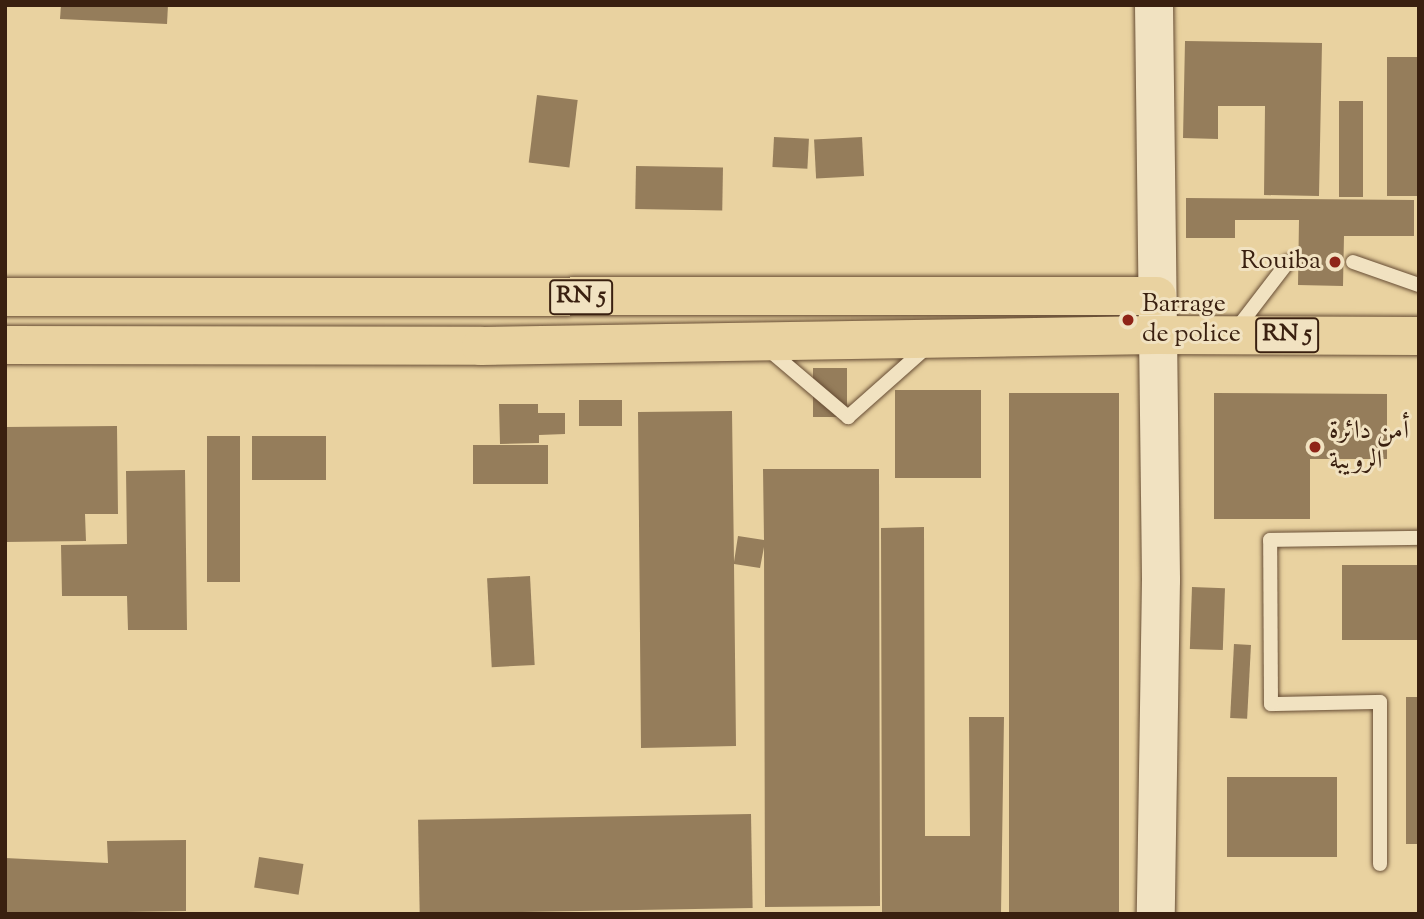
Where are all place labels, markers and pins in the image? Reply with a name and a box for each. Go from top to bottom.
place label: Rouiba [1241,246,1321,278]
marker: Rouiba [1327,254,1343,270]
place label: Barrage de police [1142,289,1241,350]
marker: Barrage de police [1120,312,1136,328]
place label: أمن دائرة الرويبة [1329,416,1409,478]
marker: أمن دائرة الرويبة [1307,439,1323,455]

